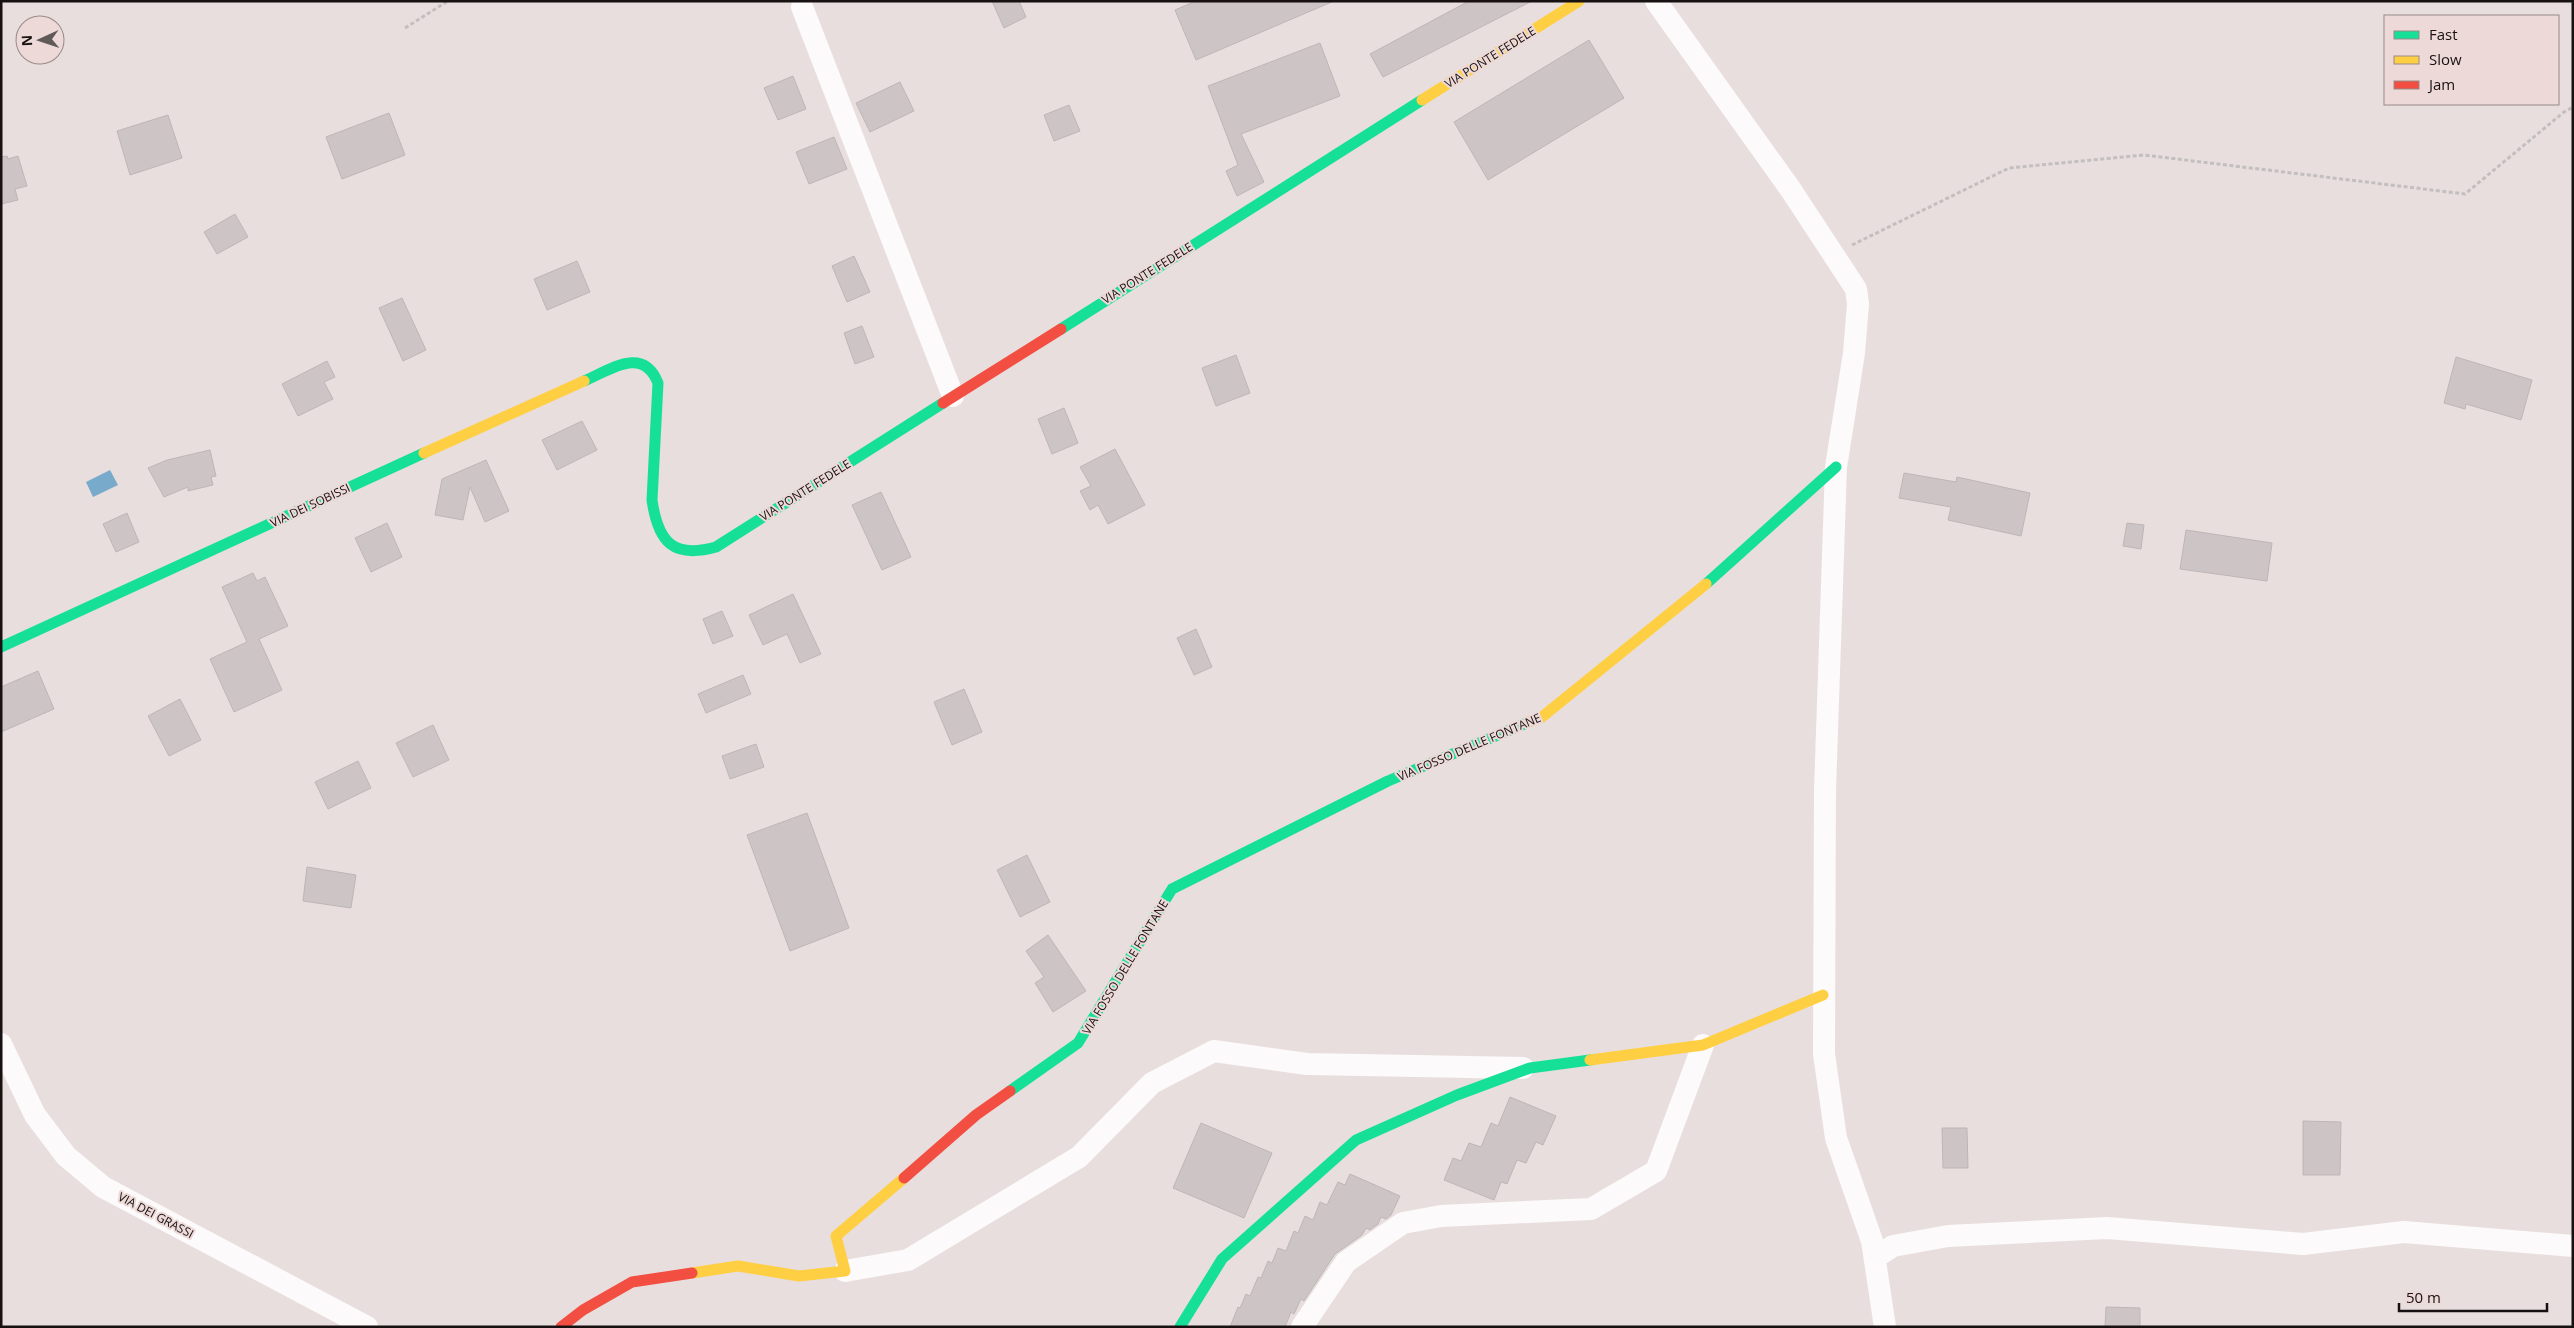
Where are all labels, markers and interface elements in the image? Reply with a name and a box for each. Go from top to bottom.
north arrow [15,15,65,65]
legend [2384,15,2559,105]
street label: VIA PONTE FEDELE [1441,22,1539,92]
text: Fast [2429,24,2458,44]
text: N [17,35,36,47]
text: Slow [2429,49,2462,69]
text: Jam [2427,74,2455,94]
street label: VIA PONTE FEDELE [1098,238,1196,308]
street label: VIA PONTE FEDELE [756,455,854,525]
street label: VIA DEI SOBISSI [267,479,353,531]
street label: VIA FOSSO DELLE FONTANE [1395,709,1543,785]
street label: VIA FOSSO DELLE FONTANE [1078,896,1172,1038]
street label: VIA DEI GRASSI [115,1188,197,1242]
scale bar [2399,1280,2546,1312]
text: 50 m [2406,1287,2441,1307]

